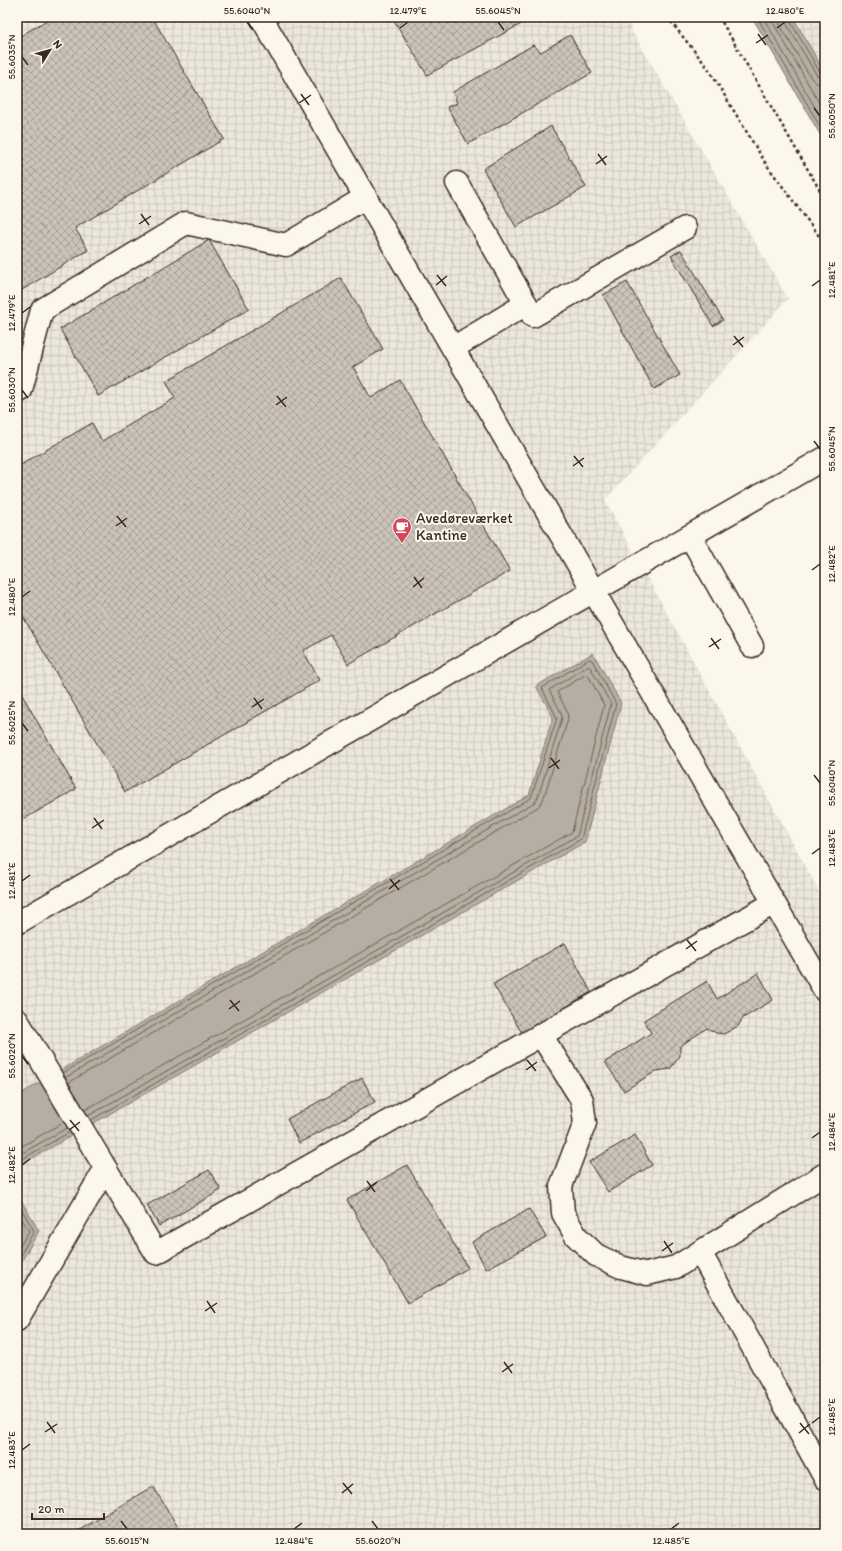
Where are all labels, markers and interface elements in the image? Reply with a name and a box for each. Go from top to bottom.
text: 55.6040°N [224,4,270,17]
text: 12.479°E [389,4,427,17]
text: 55.6045°N [475,4,521,17]
text: 12.480°E [766,4,805,17]
north arrow [30,30,70,70]
text: 55.6035°N [5,34,18,79]
text: N [50,37,65,51]
text: 55.6050°N [825,93,838,139]
text: 12.481°E [825,261,838,298]
text: 12.479°E [5,294,18,332]
text: 55.6030°N [5,367,18,413]
text: 55.6045°N [825,426,838,472]
place label: Avedøreværket Kantine [416,509,513,544]
cafe icon: Avedøreværket Kantine [391,516,413,544]
text: 12.482°E [825,545,838,583]
text: 12.480°E [5,577,18,616]
text: 55.6025°N [5,700,18,745]
text: 55.6040°N [825,760,838,806]
text: 12.483°E [825,829,838,867]
text: 12.481°E [5,862,18,899]
text: 55.6020°N [5,1033,18,1079]
text: 12.484°E [825,1112,838,1151]
text: 12.482°E [5,1146,18,1184]
text: 12.485°E [825,1398,838,1436]
text: 12.483°E [5,1431,18,1469]
scale bar [32,1495,104,1521]
text: 20 m [38,1502,65,1516]
text: 55.6015°N [105,1534,149,1547]
text: 12.484°E [275,1534,314,1547]
text: 55.6020°N [355,1534,401,1547]
text: 12.485°E [652,1534,690,1547]

